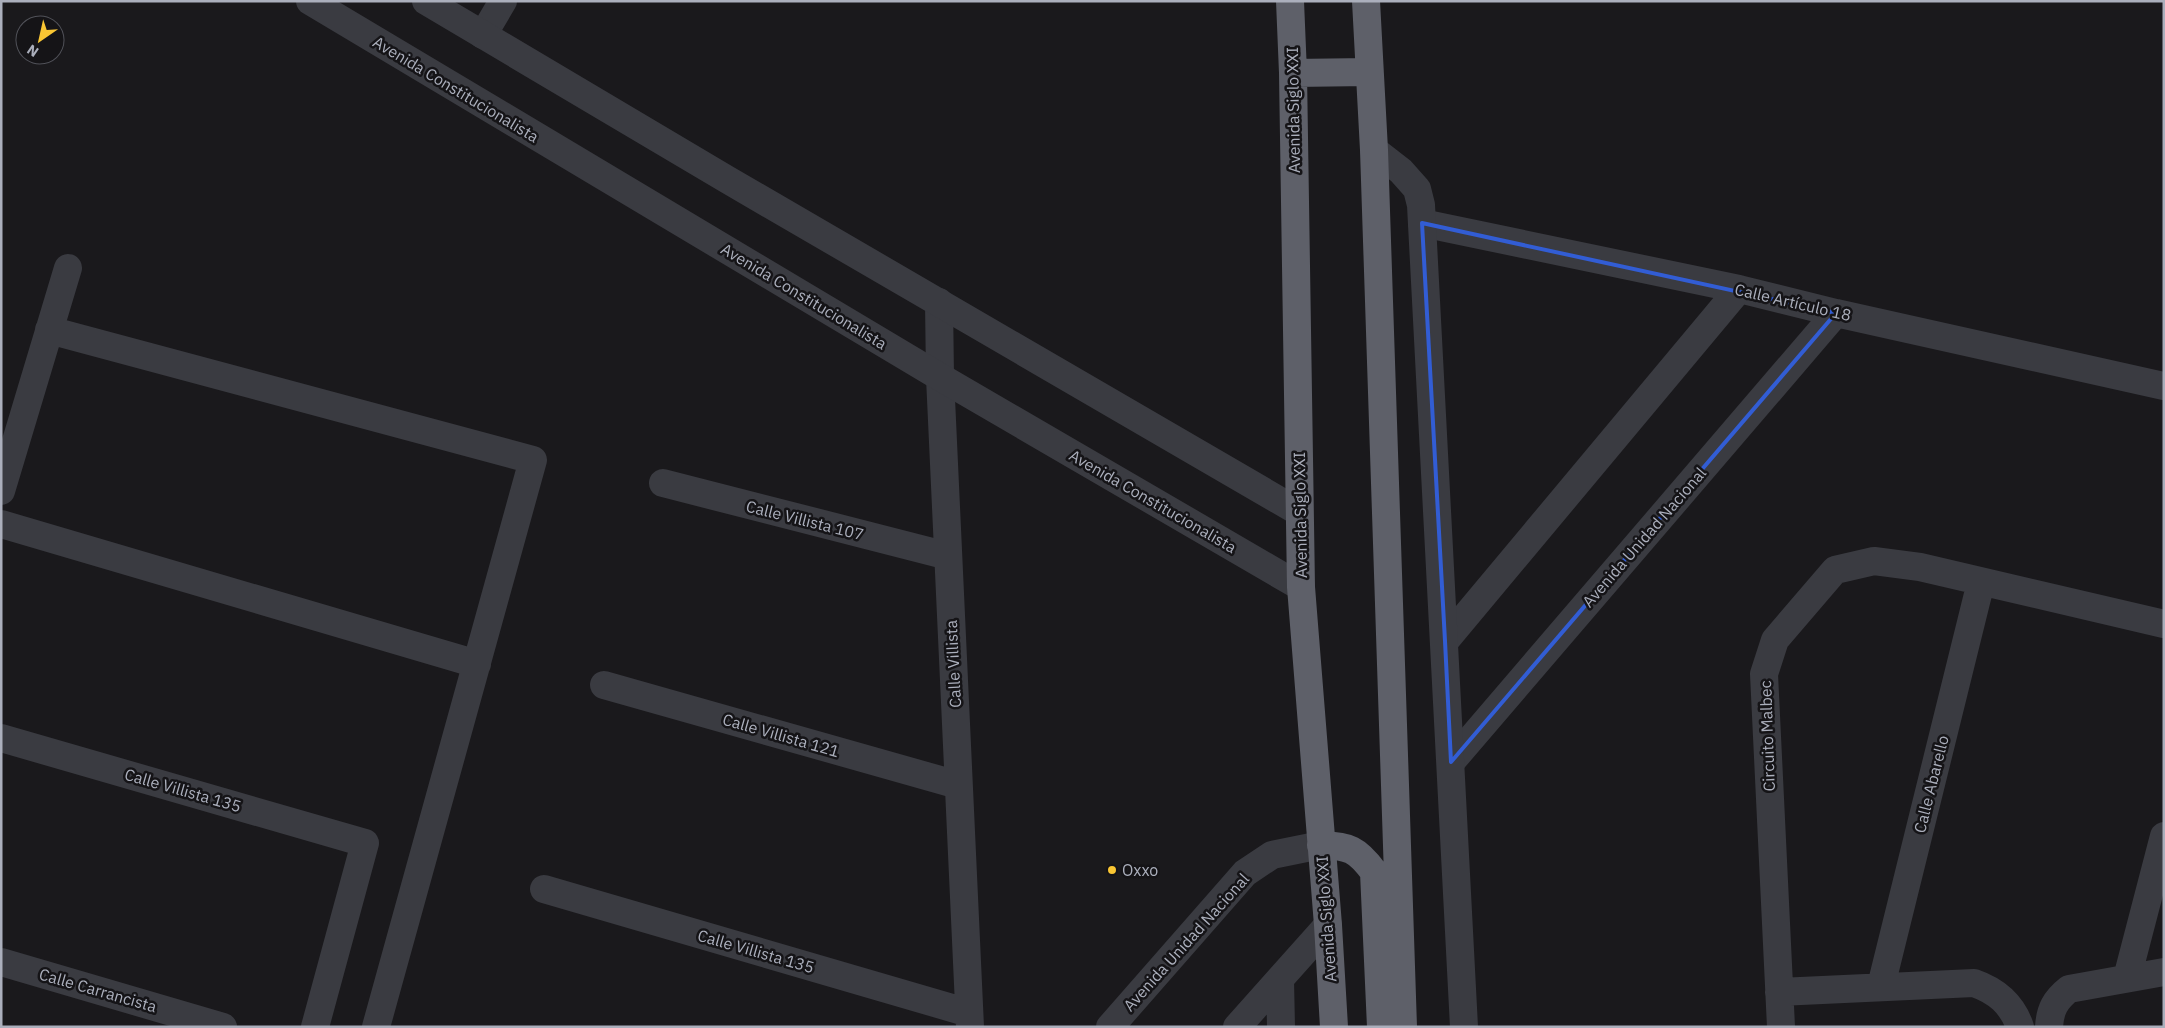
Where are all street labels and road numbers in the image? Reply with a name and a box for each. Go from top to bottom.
street label: Avenida Constitucionalista [369,32,543,147]
street label: Avenida Siglo XXI [1282,47,1304,173]
street label: Avenida Constitucionalista [717,239,891,354]
street label: Calle Artículo 18 [1733,279,1853,325]
street label: Avenida Constitucionalista [1066,445,1241,557]
street label: Avenida Siglo XXI [1289,452,1311,578]
street label: Avenida Unidad Nacional [1578,463,1710,611]
street label: Calle Villista 107 [744,496,866,544]
street label: Calle Villista [941,619,965,708]
street label: Circuito Malbec [1755,680,1779,792]
street label: Calle Villista 121 [720,709,842,761]
street label: Calle Abarello [1909,733,1953,835]
street label: Calle Villista 135 [122,764,244,816]
street label: Avenida Siglo XXI [1312,855,1340,983]
street label: Avenida Unidad Nacional [1119,869,1253,1015]
street label: Calle Villista 135 [695,925,817,977]
street label: Calle Carrancista [37,964,160,1016]

